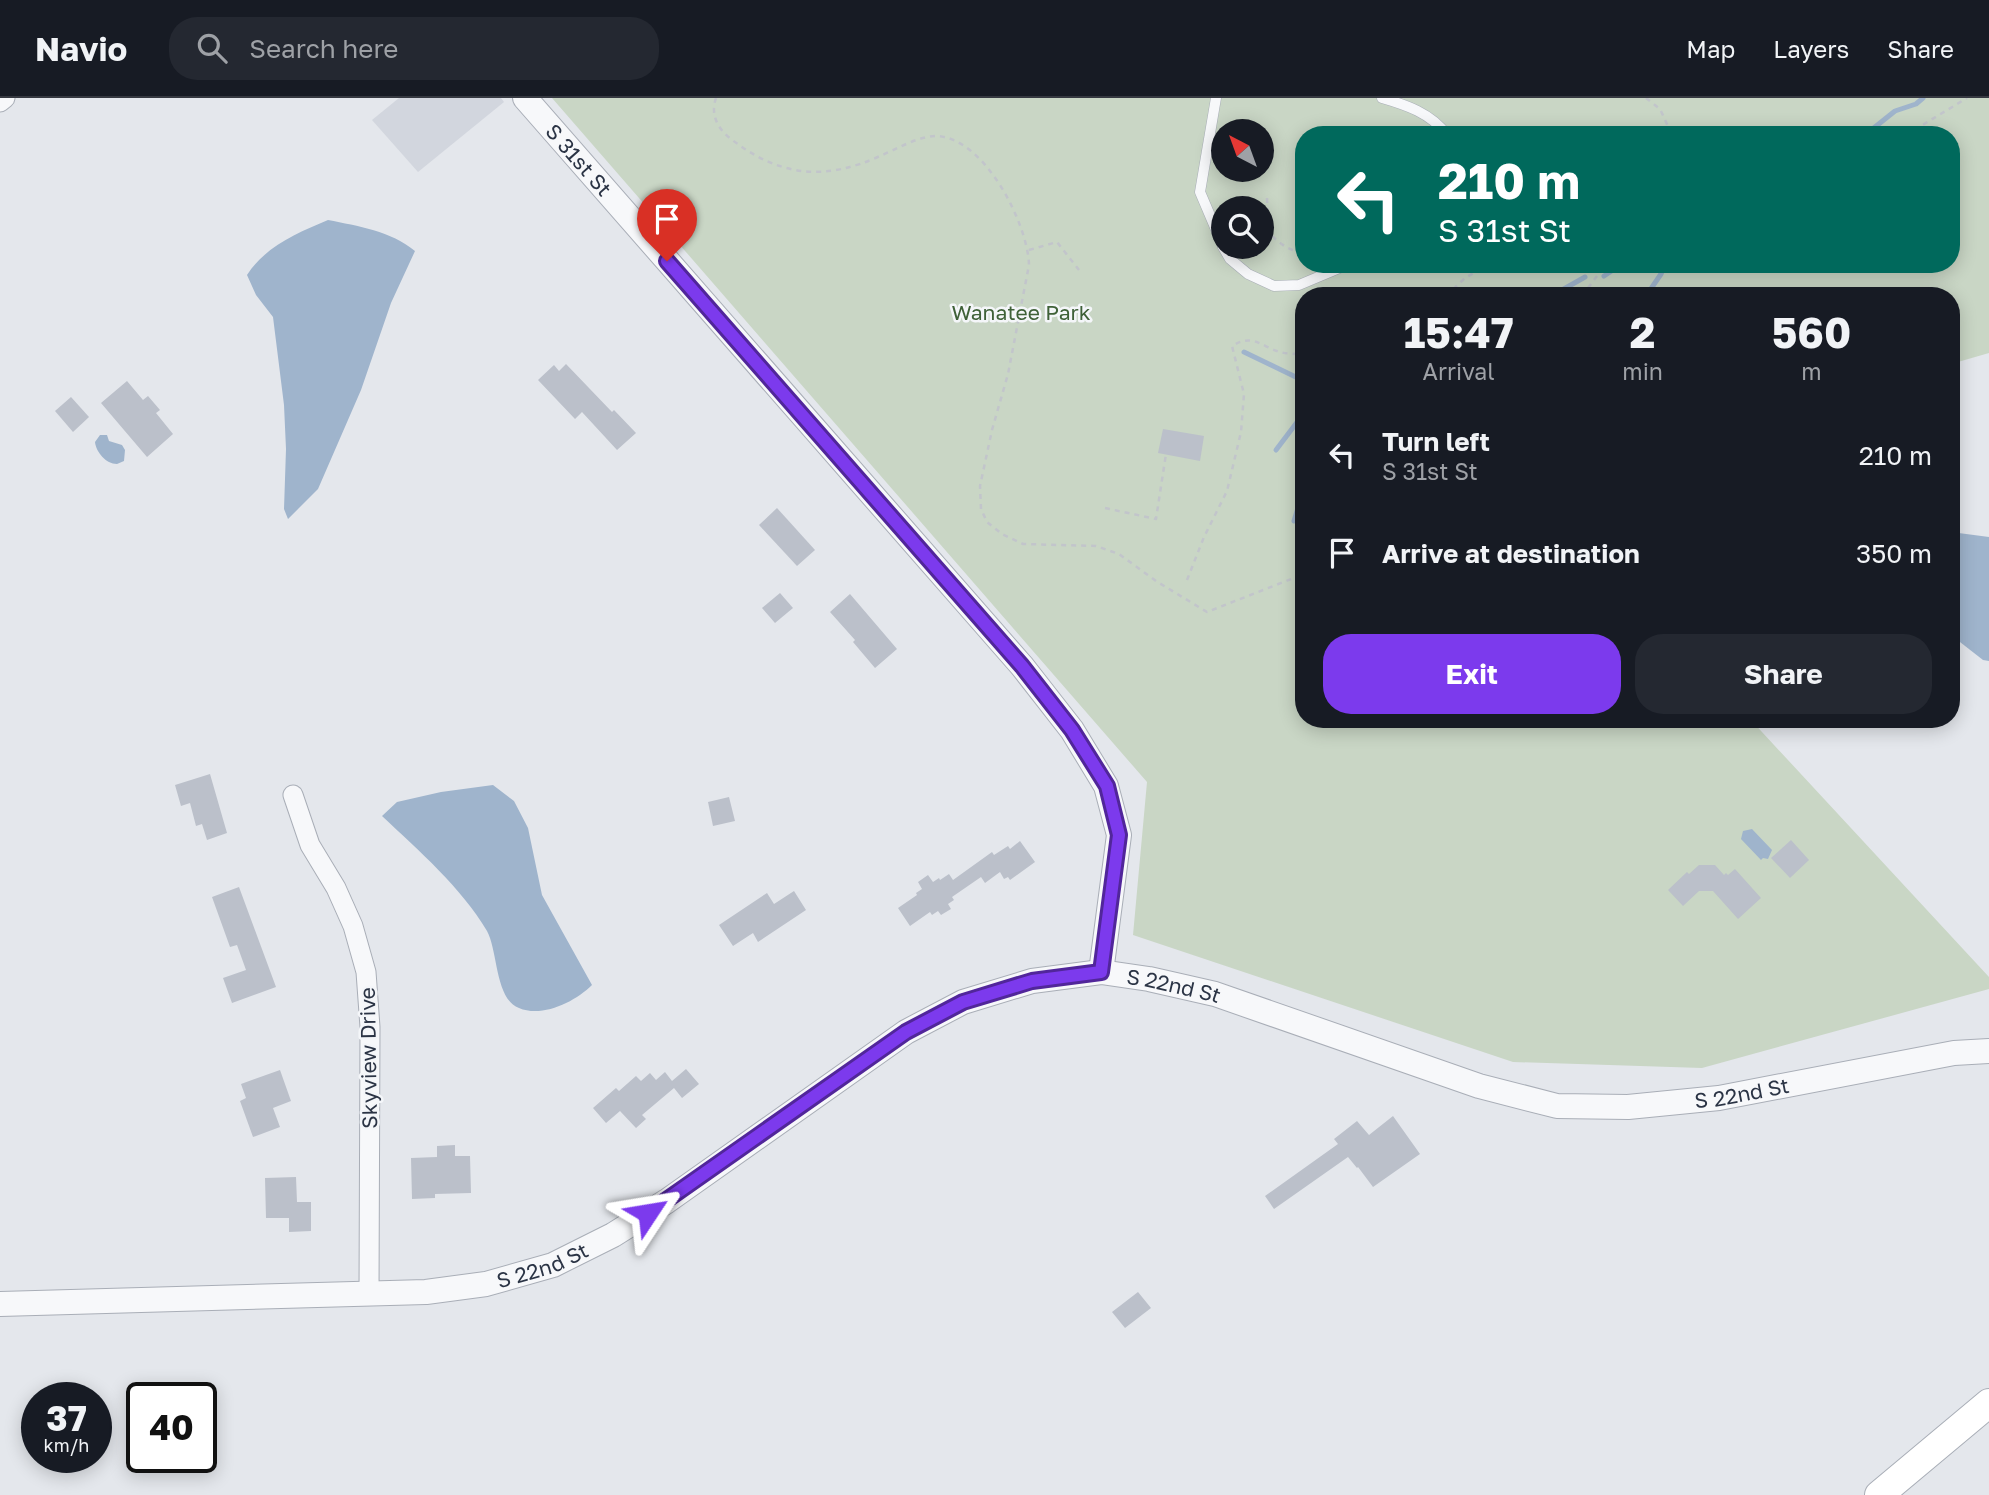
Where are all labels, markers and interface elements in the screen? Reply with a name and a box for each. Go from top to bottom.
search box [169,17,659,80]
text: Navio [35,29,127,68]
icon: search [193,29,231,67]
text: Search here [249,33,398,64]
text: Map [1686,34,1735,63]
text: Layers [1773,34,1849,63]
text: Share [1887,34,1954,63]
street label: S 31st St [540,118,618,201]
north arrow [1211,119,1274,182]
map controls [1211,119,1274,259]
text: 210 m [1438,151,1580,210]
icon: left [1323,154,1414,245]
pin [637,189,697,261]
button: search [1211,196,1274,259]
icon: arrive [648,200,686,238]
text: S 31st St [1438,211,1571,249]
park label: Wanatee Park [951,299,1091,325]
text: 15:47 [1404,307,1514,357]
text: 2 [1630,307,1655,357]
text: 560 [1772,307,1851,357]
text: Arrival [1423,357,1495,385]
text: min [1622,357,1663,385]
text: m [1801,357,1822,385]
text: Turn left [1382,426,1490,457]
icon: left [1323,436,1361,474]
text: 210 m [1859,440,1932,471]
text: S 31st St [1382,457,1478,485]
icon: arrive [1323,534,1361,572]
text: Arrive at destination [1382,538,1640,569]
text: 350 m [1856,538,1932,569]
button: Exit [1323,634,1621,714]
button: Share [1635,634,1932,714]
street label: S 22nd St [1125,963,1225,1008]
street label: Skyview Drive [354,987,382,1129]
street label: S 22nd St [1693,1072,1791,1113]
position arrow [611,1176,685,1250]
street label: S 22nd St [494,1237,592,1293]
speed limit sign: 40 [126,1382,217,1473]
text: 37 [46,1397,87,1439]
text: km/h [44,1434,89,1456]

